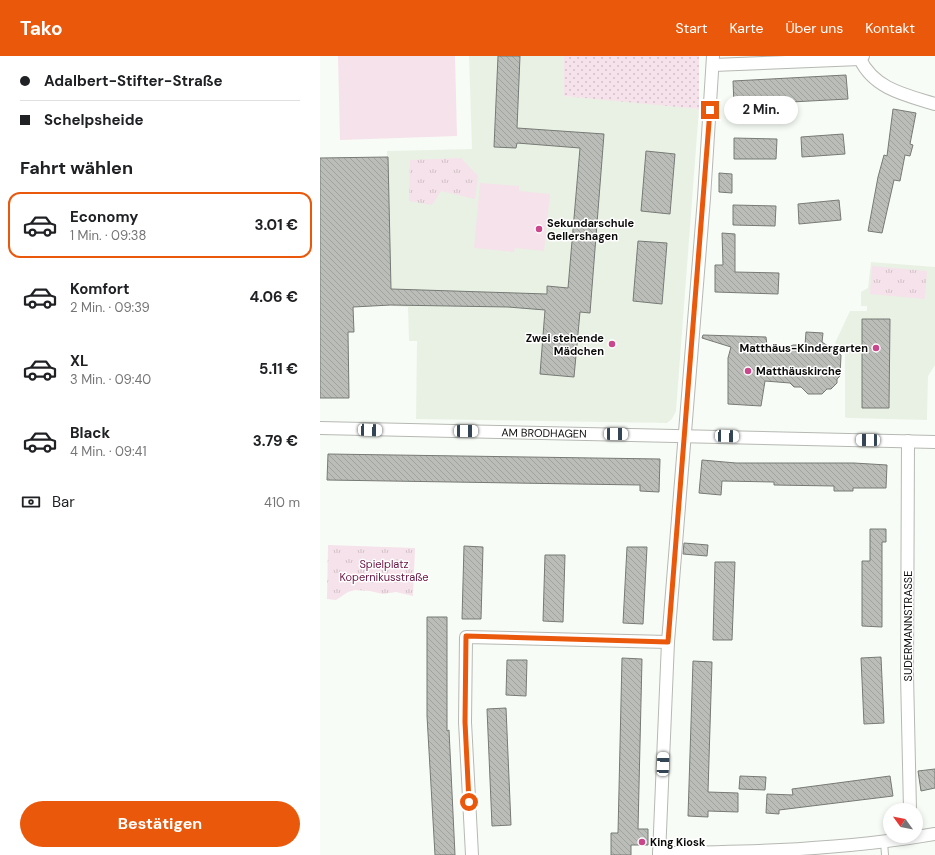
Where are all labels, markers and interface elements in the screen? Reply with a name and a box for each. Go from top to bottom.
text: Tako [20,16,63,41]
text: Start [676,19,707,37]
text: Karte [729,19,763,37]
text: Über uns [785,19,843,37]
text: Kontakt [865,19,915,37]
text: Adalbert-Stifter-Straße [44,71,222,91]
callout: 2 Min. [724,96,798,124]
route end [701,101,719,119]
text: 2 Min. [743,101,779,118]
text: Schelpsheide [44,110,144,130]
text: Fahrt wählen [20,156,133,180]
icon: car [22,207,58,243]
text: Economy [70,207,138,227]
text: 3.01 € [254,215,298,235]
place label: Sekundarschule Gellershagen [547,216,634,243]
marker: Sekundarschule Gellershagen [534,224,544,234]
text: 1 Min. · 09:38 [70,227,146,244]
icon: car [22,279,58,315]
text: Komfort [70,279,129,299]
text: 4.06 € [250,287,298,307]
text: 2 Min. · 09:39 [70,299,150,316]
place label: Zwei stehende Mädchen [526,331,604,358]
marker: Zwei stehende Mädchen [607,339,617,349]
place label: Matthäus-Kindergarten [739,341,868,355]
marker: Matthäus-Kindergarten [871,343,881,353]
icon: car [22,351,58,387]
text: XL [70,351,88,371]
text: 5.11 € [259,359,298,379]
place label: Matthäuskirche [756,364,842,378]
marker: Matthäuskirche [743,366,753,376]
text: 3 Min. · 09:40 [70,371,151,388]
icon: car [22,423,58,459]
text: Black [70,423,110,443]
car [358,424,382,436]
car [454,425,478,437]
street label: AM BRODHAGEN [501,425,587,441]
car [604,428,628,440]
car [715,430,739,442]
text: 3.79 € [253,431,298,451]
car [856,434,880,446]
text: 4 Min. · 09:41 [70,443,147,460]
icon: cash [20,491,42,513]
text: Bar [52,492,75,512]
text: 410 m [264,494,300,511]
park label: Spielplatz Kopernikusstraße [339,557,429,584]
street label: SUDERMANNSTRASSE [901,571,915,681]
car [657,752,669,776]
route start [460,793,478,811]
button: Bestätigen [20,801,300,847]
north arrow [883,803,923,843]
map controls [883,803,923,843]
place label: King Kiosk [650,835,706,849]
marker: King Kiosk [637,837,647,847]

